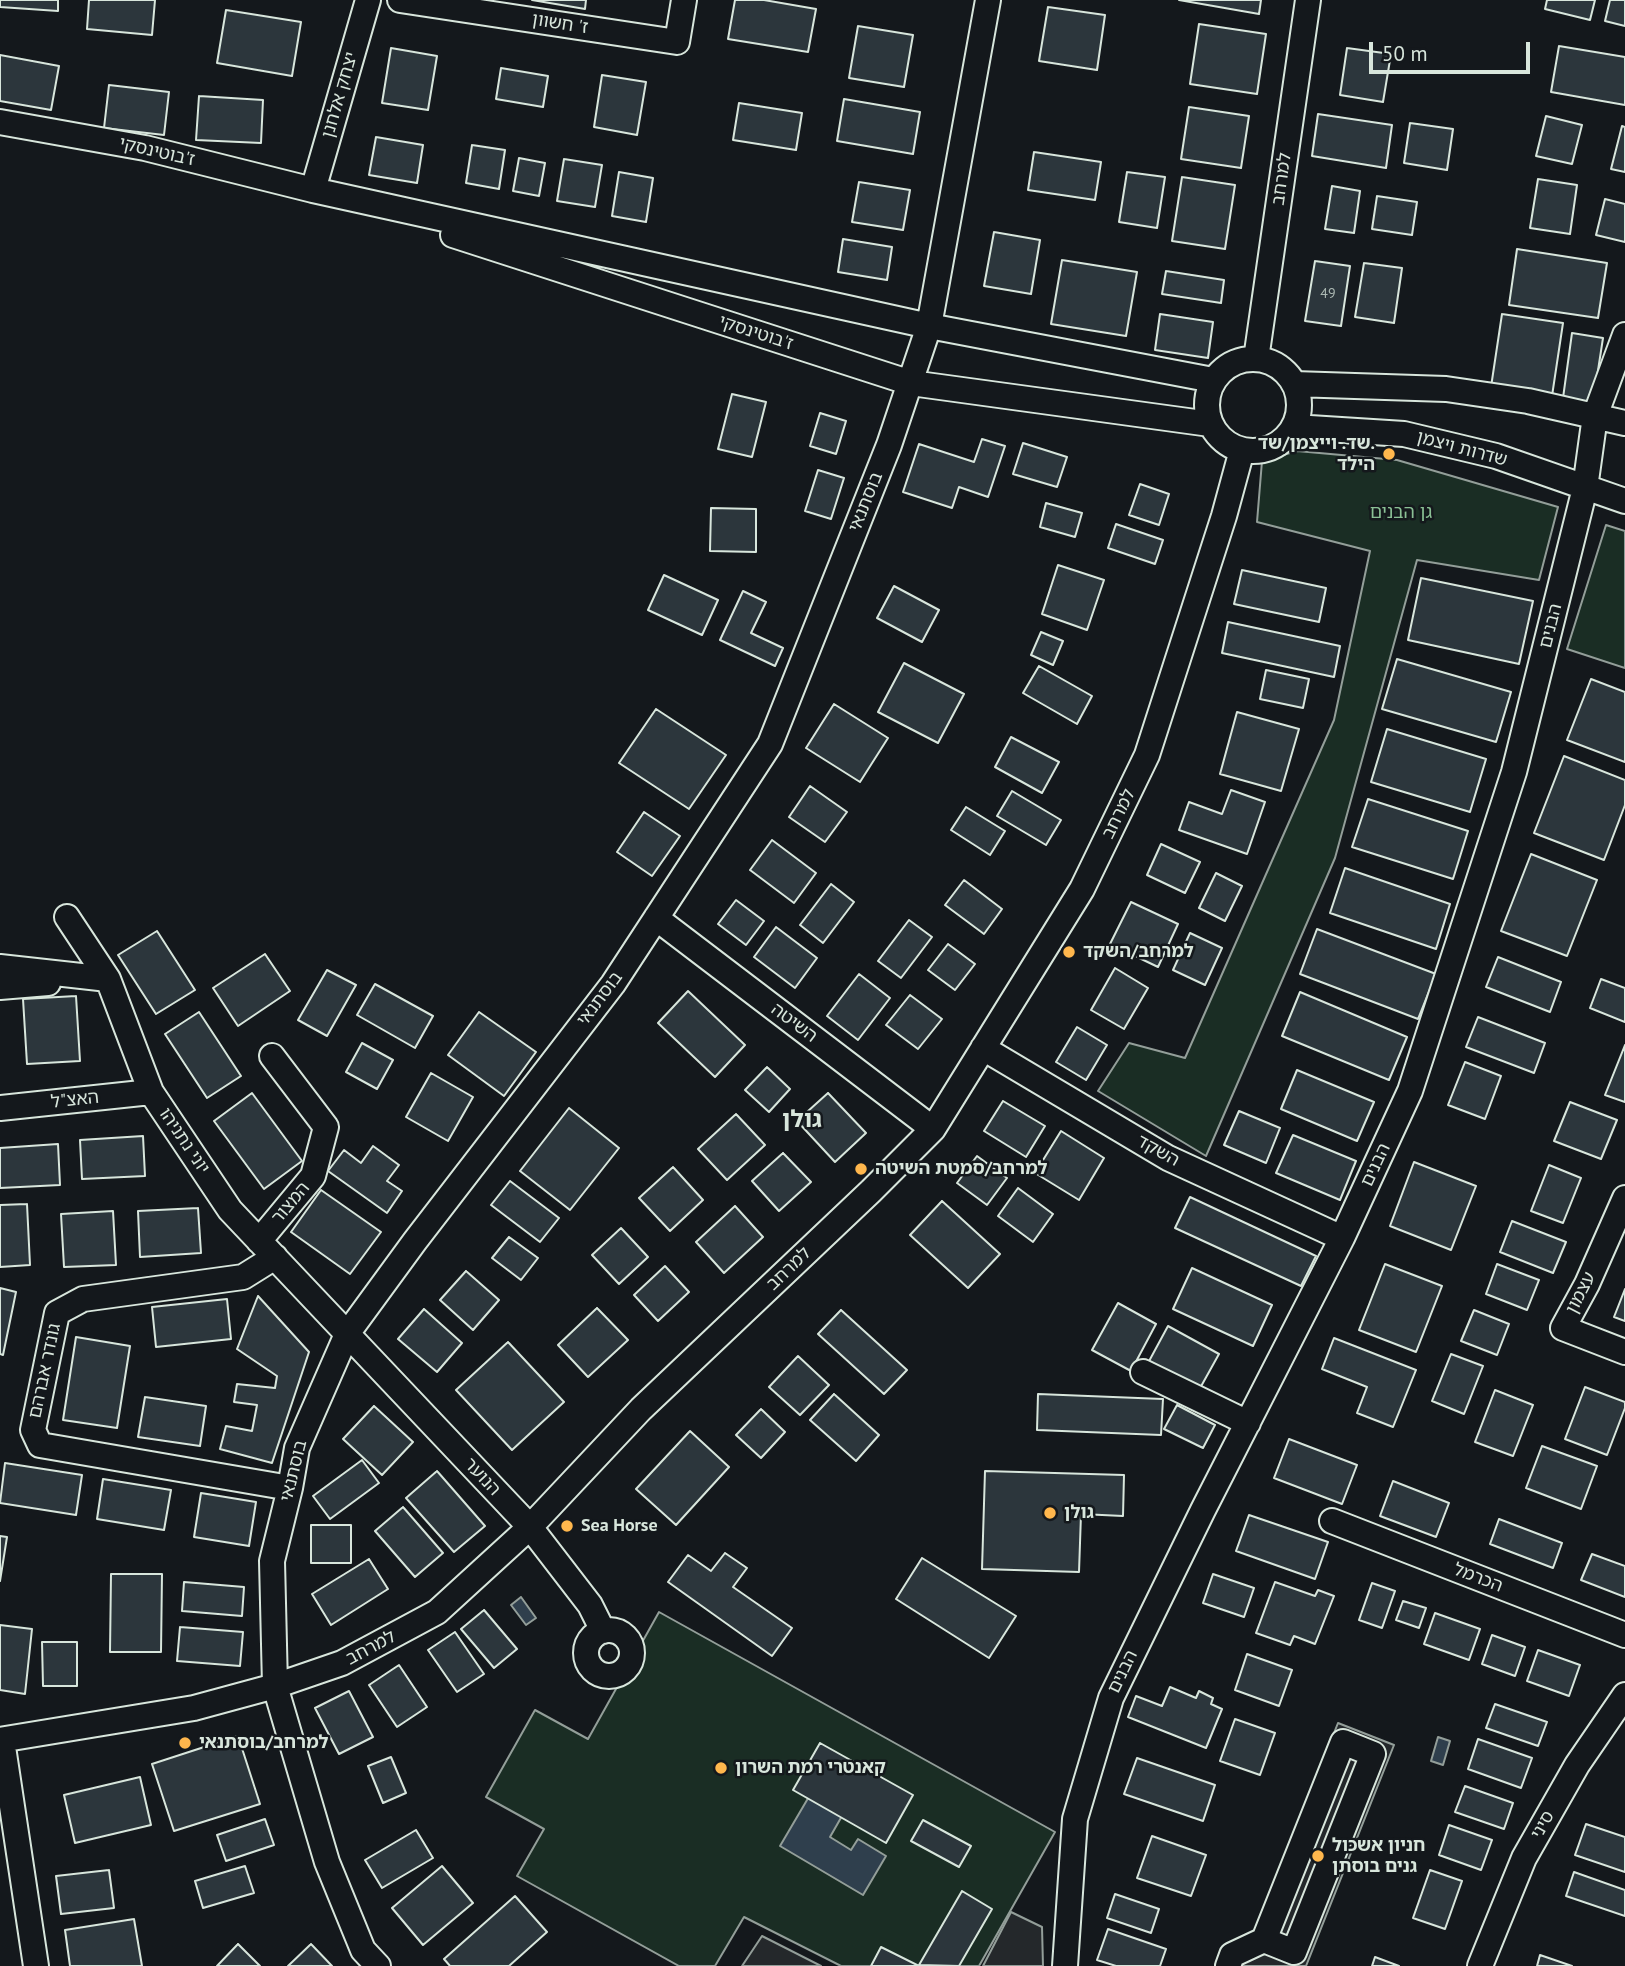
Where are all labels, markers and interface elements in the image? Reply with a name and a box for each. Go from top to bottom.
street label: ז' חשוון [530,9,590,39]
scale bar [1373,28,1534,72]
text: 50 m [1382,40,1428,67]
street label: יצחק אלחנן [317,49,363,141]
street label: ז'בוטינסקי [117,133,197,171]
street label: למרחב [1268,151,1296,207]
house number: 49 [1320,286,1336,302]
street label: ז'בוטינסקי [716,311,796,355]
street label: שדרות ויצמן [1414,427,1510,471]
place label: שד. וייצמן/שד. הילד [1258,433,1375,476]
marker: שד. וייצמן/שד. הילד [1381,446,1397,462]
street label: בוסתנאי [844,469,888,535]
park label: גן הבנים [1370,502,1432,524]
street label: הבנים [1535,601,1567,651]
street label: למרחב [1098,785,1140,843]
place label: למרחב/השקד [1083,941,1194,963]
marker: למרחב/השקד [1061,944,1077,960]
street label: בוסתנאי [573,967,627,1031]
street label: השיטה [767,999,821,1047]
street label: האצ"ל [50,1087,100,1113]
street label: יוני נתניהו [154,1104,214,1178]
district label: גולן [782,1106,822,1134]
street label: השקד [1133,1131,1183,1171]
street label: הבנים [1357,1140,1395,1190]
place label: למרחב/סמטת השיטה [875,1158,1048,1180]
marker: למרחב/סמטת השיטה [853,1161,869,1177]
street label: המצור [267,1178,315,1228]
street label: למרחב [762,1243,816,1295]
street label: עצמון [1561,1269,1601,1317]
street label: גונדר אברהם [24,1322,66,1420]
street label: בוסתנאי [276,1438,312,1504]
street label: הנוער [459,1454,505,1500]
place label: גולן [1064,1502,1094,1524]
marker: גולן [1042,1505,1058,1521]
place label: Sea Horse [581,1515,658,1537]
marker: Sea Horse [559,1518,575,1534]
street label: הכרמל [1450,1559,1506,1597]
street label: למרחב [343,1626,399,1670]
street label: הבנים [1103,1647,1143,1697]
place label: למרחב/בוסתנאי [199,1732,329,1754]
marker: למרחב/בוסתנאי [177,1735,193,1751]
place label: קאנטרי רמת השרון [735,1757,886,1779]
marker: קאנטרי רמת השרון [713,1760,729,1776]
street label: סיני [1527,1807,1559,1843]
place label: חניון אשכול גנים בוסתן [1332,1835,1425,1878]
marker: חניון אשכול גנים בוסתן [1310,1848,1326,1864]

